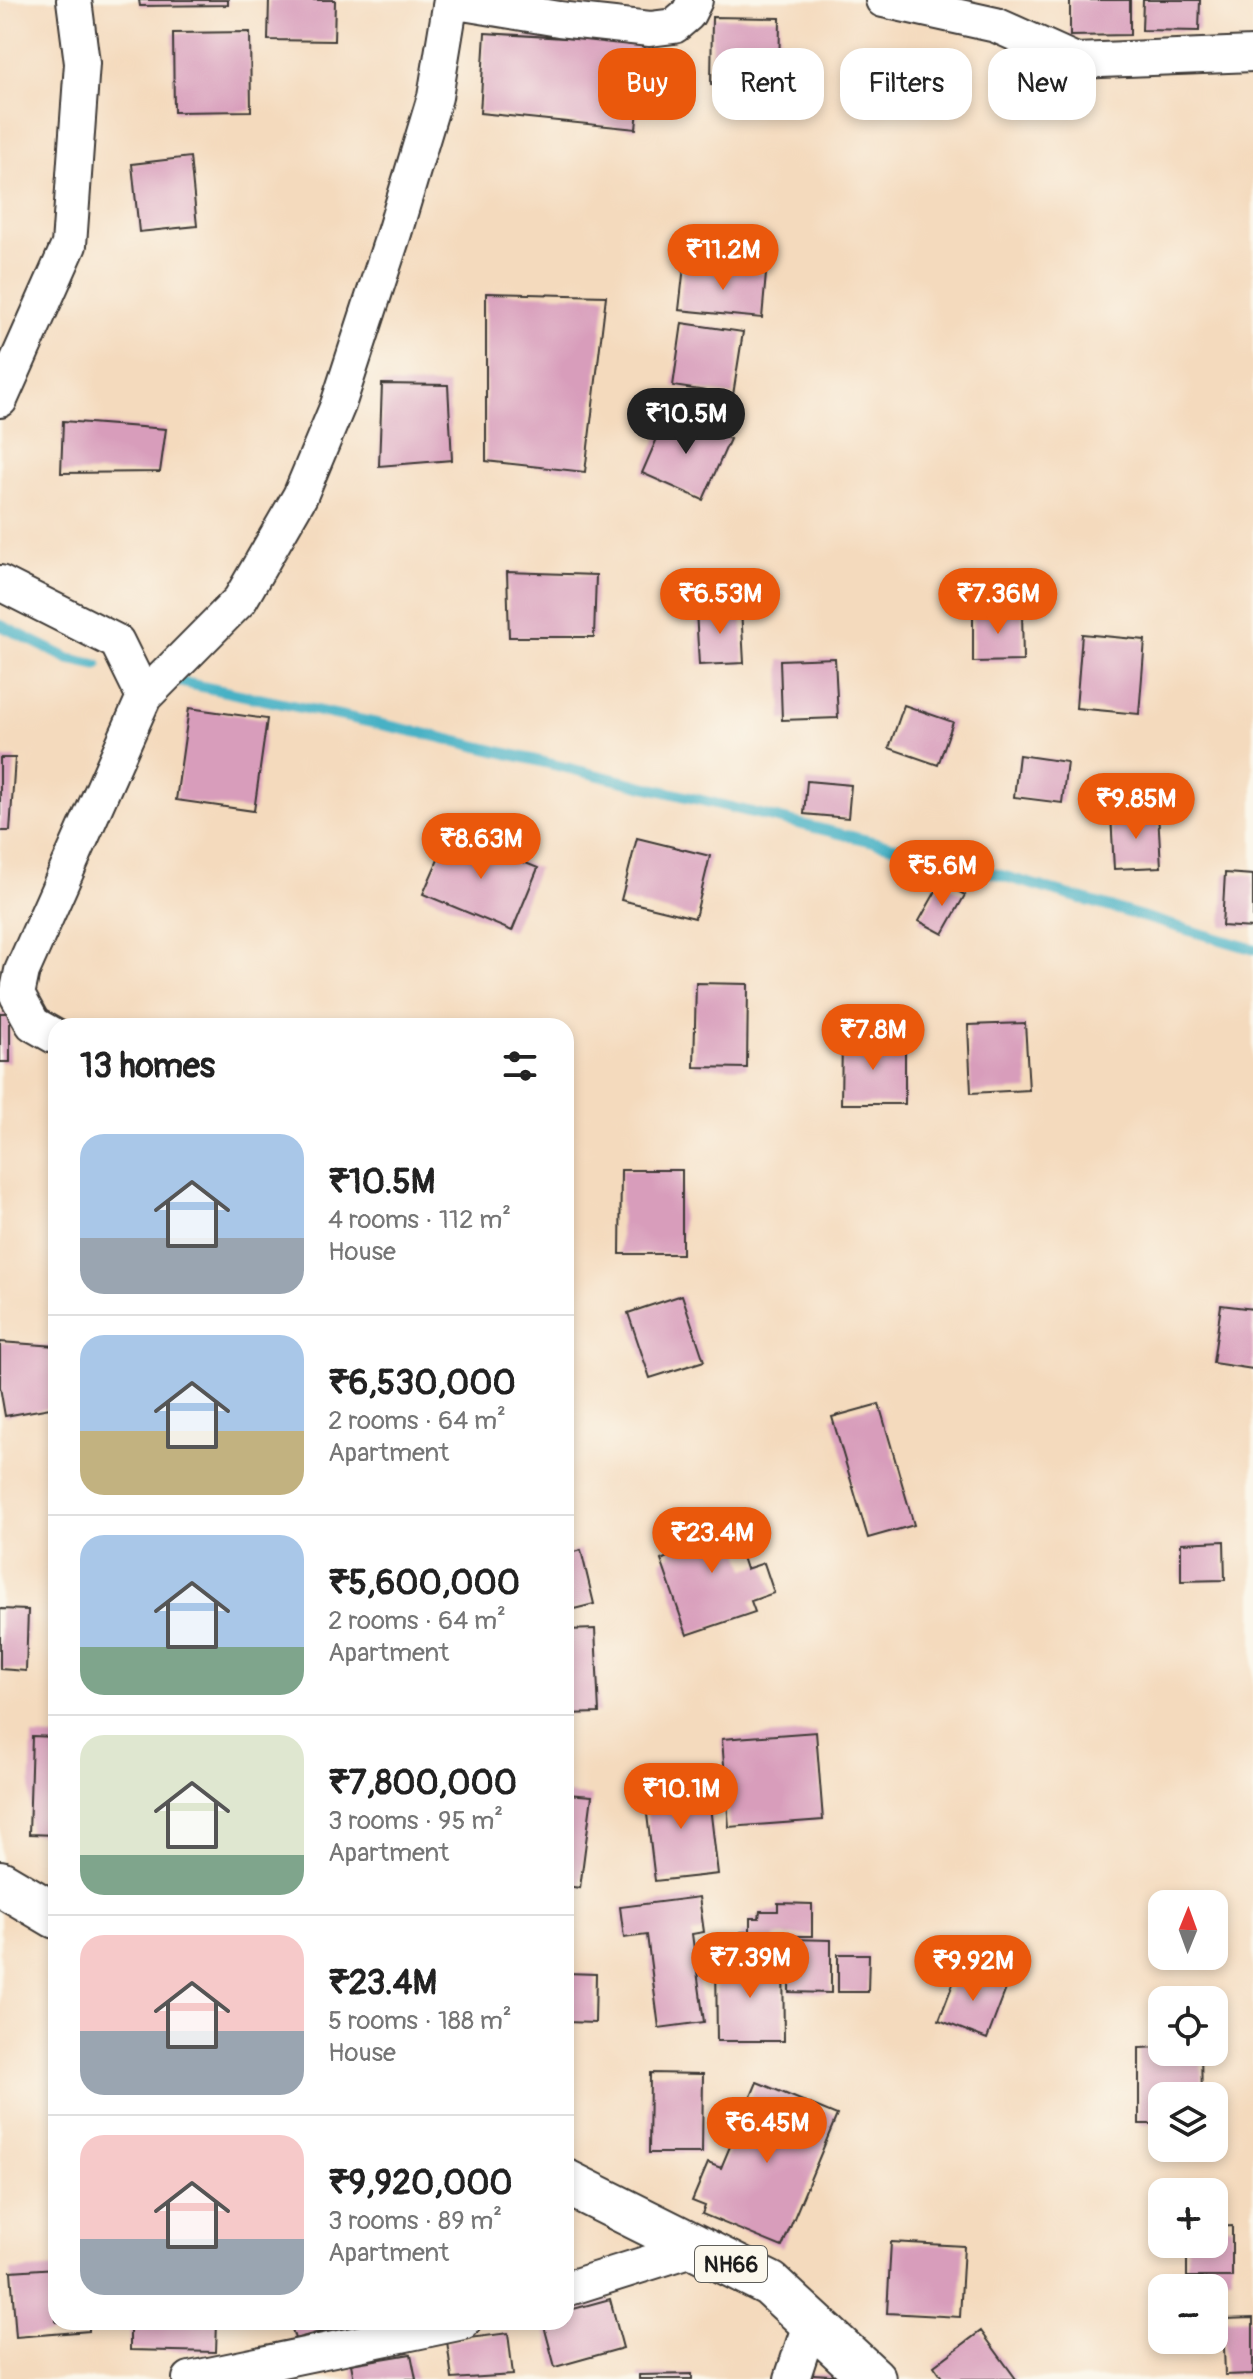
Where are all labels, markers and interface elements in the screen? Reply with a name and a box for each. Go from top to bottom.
chip: Buy [598,48,696,120]
chip: Rent [712,48,824,120]
chip: Filters [840,48,972,120]
chip: New [988,48,1096,120]
pin: ₹11.2M [658,224,788,292]
text: ₹11.2M [686,234,760,266]
pin: ₹10.5M [621,388,751,456]
text: ₹10.5M [645,398,727,430]
pin: ₹6.53M [655,568,785,636]
pin: ₹7.36M [933,568,1063,636]
text: ₹6.53M [678,578,762,610]
text: ₹7.36M [956,578,1040,610]
pin: ₹9.85M [1071,773,1201,841]
text: ₹9.85M [1096,783,1176,815]
pin: ₹8.63M [416,813,546,881]
text: ₹8.63M [440,823,522,855]
pin: ₹5.6M [886,840,998,908]
text: ₹5.6M [907,850,977,882]
pin: ₹7.8M [817,1004,929,1072]
text: ₹7.8M [840,1014,906,1046]
icon: filters [498,1044,542,1088]
text: 13 homes [80,1045,215,1088]
text: ₹10.5M [328,1161,435,1204]
icon: home [144,1166,240,1262]
text: 4 rooms · 112 m² [328,1204,511,1236]
text: House [328,1236,396,1268]
text: ₹6,530,000 [328,1362,516,1405]
icon: home [144,1367,240,1463]
text: 2 rooms · 64 m² [328,1405,506,1437]
text: Apartment [328,1437,449,1469]
pin: ₹23.4M [647,1507,777,1575]
text: ₹23.4M [670,1517,754,1549]
text: ₹5,600,000 [328,1562,520,1605]
icon: home [144,1567,240,1663]
text: 2 rooms · 64 m² [328,1605,506,1637]
text: Apartment [328,1637,449,1669]
text: ₹7,800,000 [328,1762,517,1805]
pin: ₹10.1M [616,1763,746,1831]
icon: home [144,1767,240,1863]
text: ₹10.1M [642,1773,720,1805]
text: 3 rooms · 95 m² [328,1805,503,1837]
text: Apartment [328,1837,449,1869]
north arrow [1148,1890,1228,1970]
map controls [1148,1890,1228,2354]
pin: ₹7.39M [685,1932,815,2000]
pin: ₹9.92M [908,1935,1038,2003]
text: ₹7.39M [709,1942,791,1974]
text: ₹9.92M [932,1945,1014,1977]
text: ₹23.4M [328,1962,437,2005]
icon: home [144,1967,240,2063]
button: locate [1148,1986,1228,2066]
text: 5 rooms · 188 m² [328,2005,512,2037]
text: House [328,2037,396,2069]
button: layers [1148,2082,1228,2162]
pin: ₹6.45M [702,2097,832,2165]
text: ₹6.45M [725,2107,809,2139]
text: ₹9,920,000 [328,2162,513,2205]
icon: home [144,2167,240,2263]
button: + [1148,2178,1228,2258]
text: 3 rooms · 89 m² [328,2205,502,2237]
text: Apartment [328,2237,449,2269]
road number: NH66 [695,2246,767,2282]
button: − [1148,2274,1228,2354]

